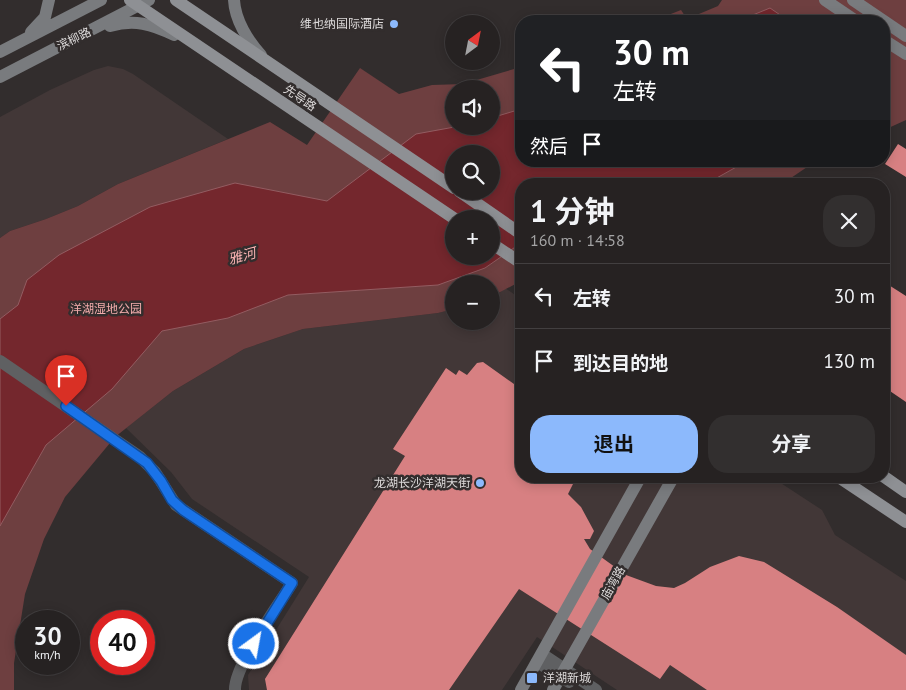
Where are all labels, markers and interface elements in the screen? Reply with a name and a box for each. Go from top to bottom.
north arrow [445,15,500,70]
map controls [445,15,500,330]
place label: 维也纳国际酒店 [300,16,384,31]
marker: 维也纳国际酒店 [388,18,400,30]
street label: 滨柳路 [54,24,93,53]
text: 30 m [613,29,690,75]
icon: left [530,35,595,100]
text: 左转 [613,77,657,105]
button: sound [445,80,500,135]
street label: 先导路 [281,81,319,114]
icon: arrive [578,130,606,158]
text: 然后 [530,134,568,158]
button: search [445,145,500,200]
text: 1 分钟 [530,191,615,230]
button: close [823,195,875,247]
button: + [445,210,500,265]
text: 160 m · 14:58 [530,230,625,250]
water label: 雅河 [226,243,261,268]
button: − [445,275,500,330]
icon: left [530,282,558,310]
text: 30 m [834,284,875,308]
text: 左转 [573,286,611,310]
park label: 洋湖湿地公园 [70,301,142,316]
icon: arrive [530,347,558,375]
text: 130 m [823,349,875,373]
text: 到达目的地 [573,351,668,375]
pin [45,355,87,406]
icon: arrive [52,362,80,390]
button: 退出 [530,415,698,473]
button: 分享 [708,415,875,473]
place label: 龙湖长沙洋湖天街 [374,475,470,490]
marker: 龙湖长沙洋湖天街 [474,477,486,489]
street label: 庙湾路 [597,563,628,602]
speed limit sign: 40 [90,610,155,675]
position arrow [227,617,279,669]
text: 30 [33,620,62,652]
text: km/h [34,647,61,662]
place label: 洋湖新城 [543,670,591,685]
marker: 洋湖新城 [525,671,539,685]

